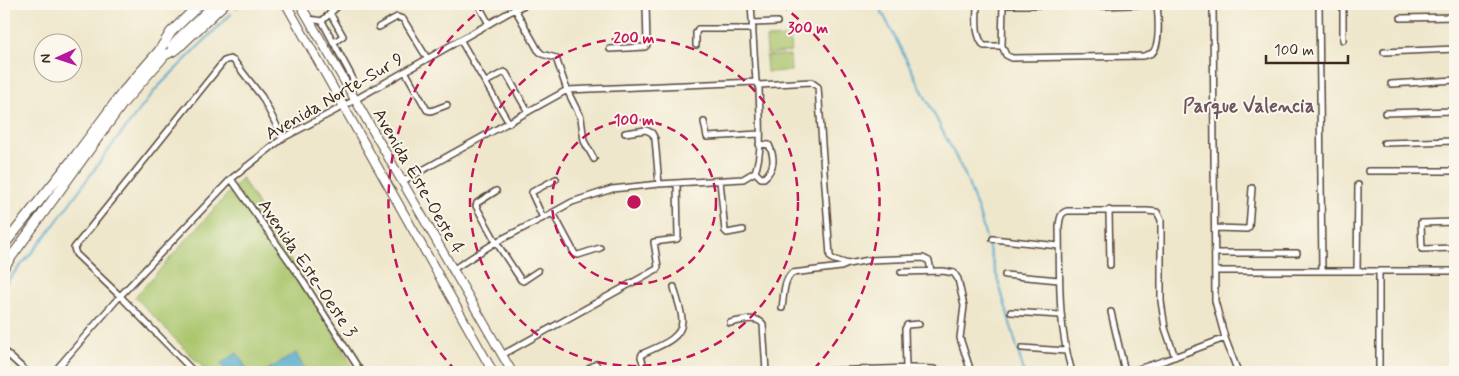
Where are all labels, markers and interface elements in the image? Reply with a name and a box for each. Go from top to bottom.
text: 300 m [788,19,828,39]
text: 200 m [614,29,655,49]
north arrow [32,32,82,82]
scale bar [1266,32,1349,64]
text: 100 m [1274,41,1314,61]
street label: Avenida Norte-Sur 9 [261,47,408,146]
text: N [37,53,55,64]
district label: Parque Valencia [1183,94,1315,120]
street label: Avenida Este-Oeste 4 [367,104,470,259]
text: 100 m [614,111,654,131]
centre of rings [625,193,643,211]
street label: Avenida Este-Oeste 3 [252,195,362,342]

